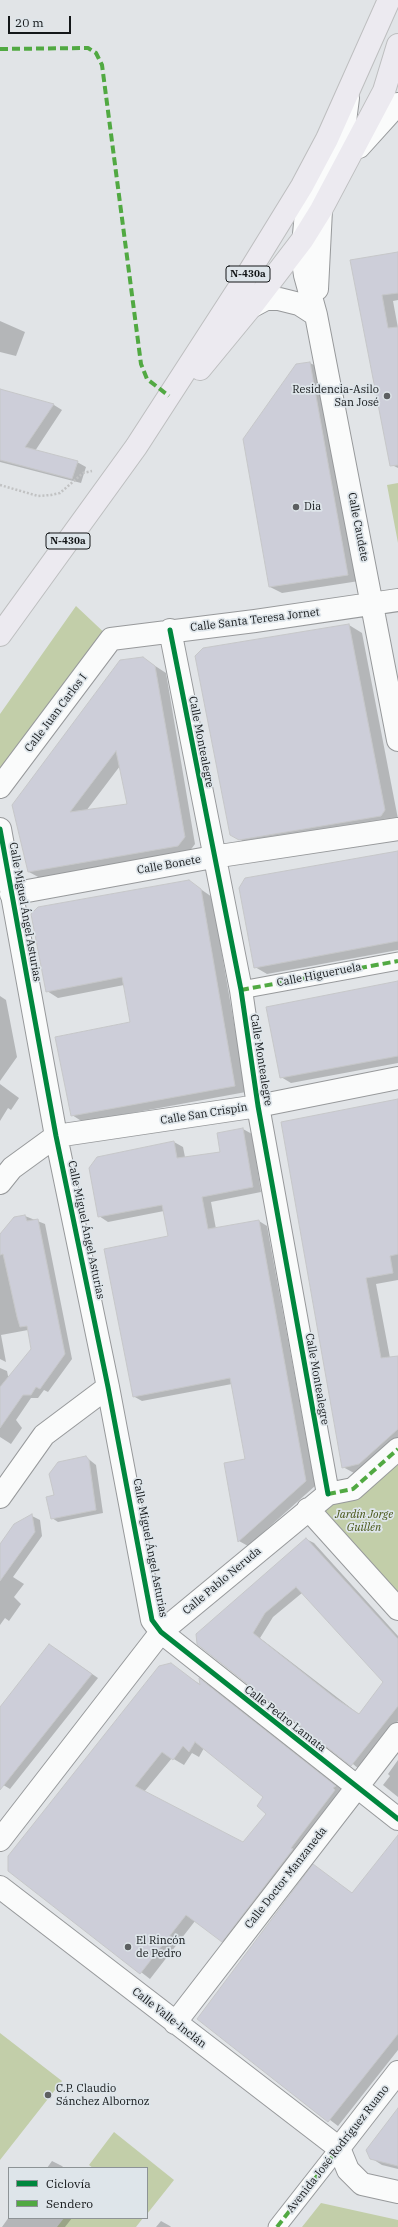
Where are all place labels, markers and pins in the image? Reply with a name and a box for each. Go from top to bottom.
place label: Residencia-Asilo San José [292,383,379,409]
marker: Residencia-Asilo San José [382,391,392,401]
place label: Dia [304,500,321,514]
marker: Dia [291,502,301,512]
place label: El Rincón de Pedro [136,1934,186,1960]
marker: El Rincón de Pedro [123,1942,133,1952]
place label: C.P. Claudio Sánchez Albornoz [56,2082,149,2108]
marker: C.P. Claudio Sánchez Albornoz [43,2090,53,2100]

